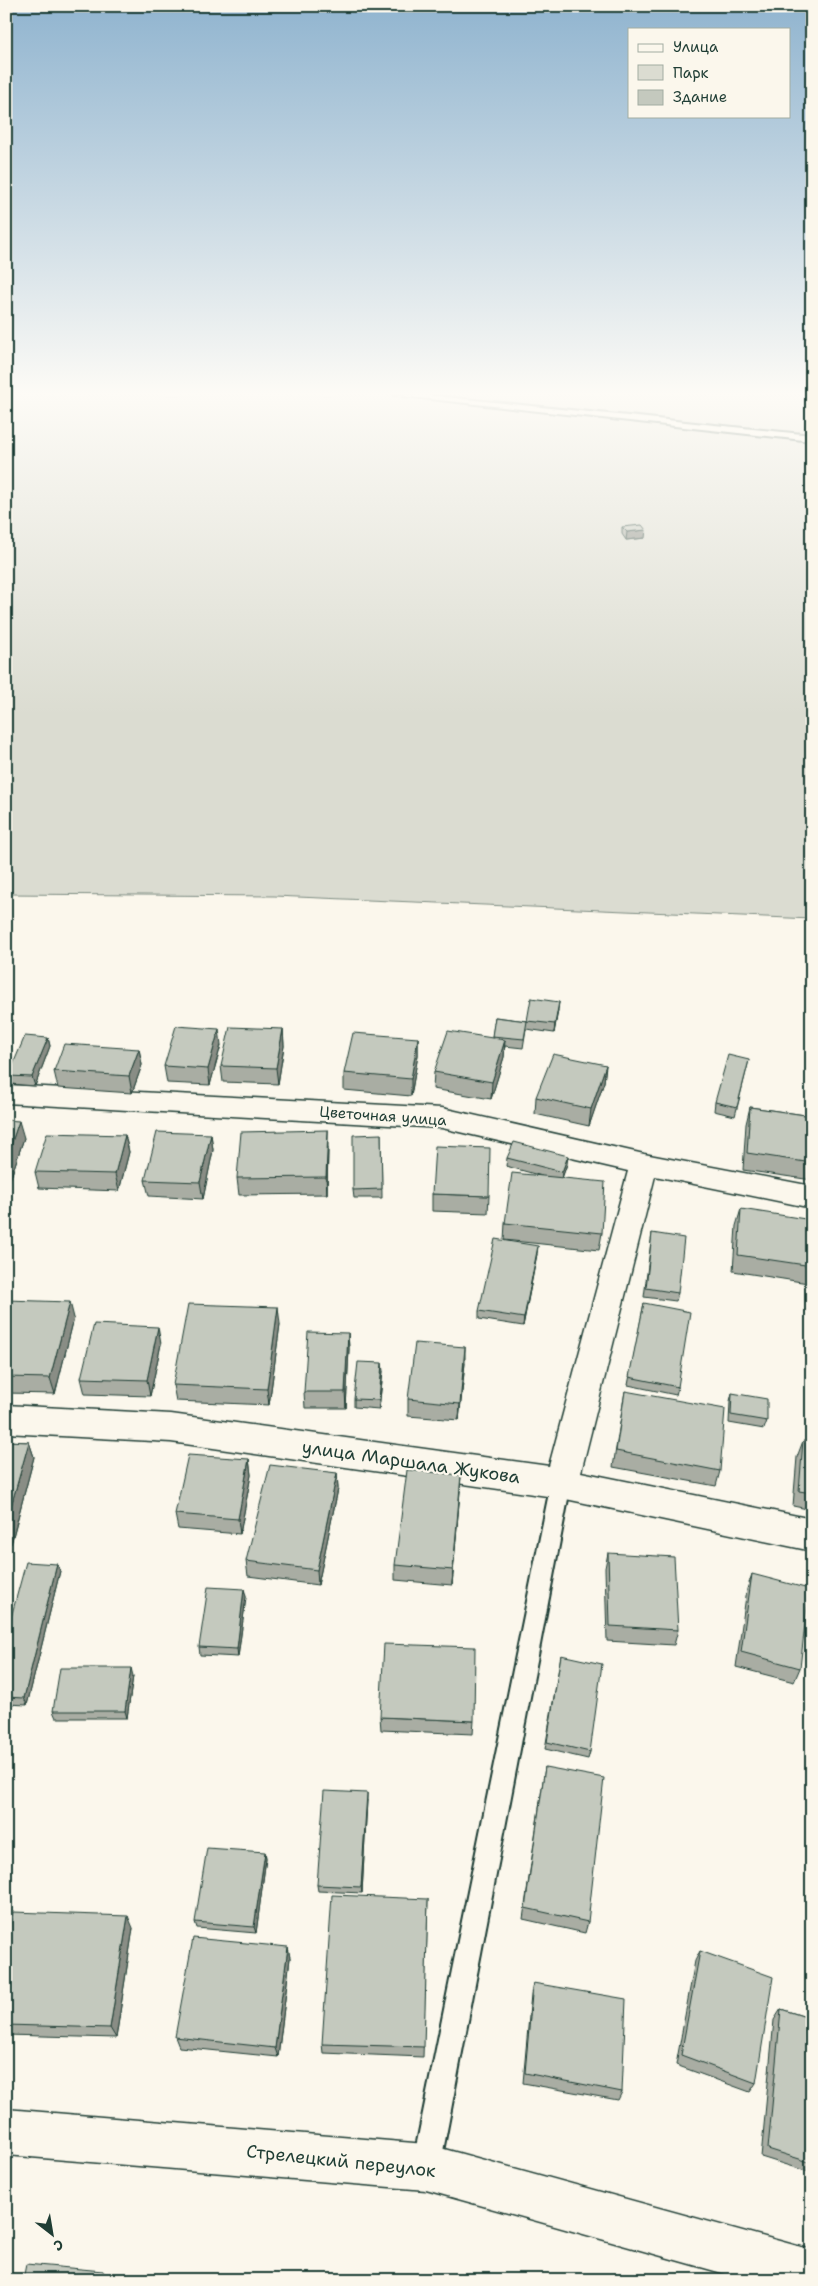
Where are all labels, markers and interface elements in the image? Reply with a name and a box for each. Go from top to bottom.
legend [628,28,790,118]
text: Улица [673,37,719,57]
text: Парк [673,63,709,83]
text: Здание [673,87,727,107]
street label: Цветочная улица [319,1102,448,1130]
street label: улица Маршала Жукова [300,1435,522,1489]
street label: Стрелецкий переулок [245,2139,437,2183]
north arrow [28,2208,78,2258]
text: С [50,2235,67,2255]

